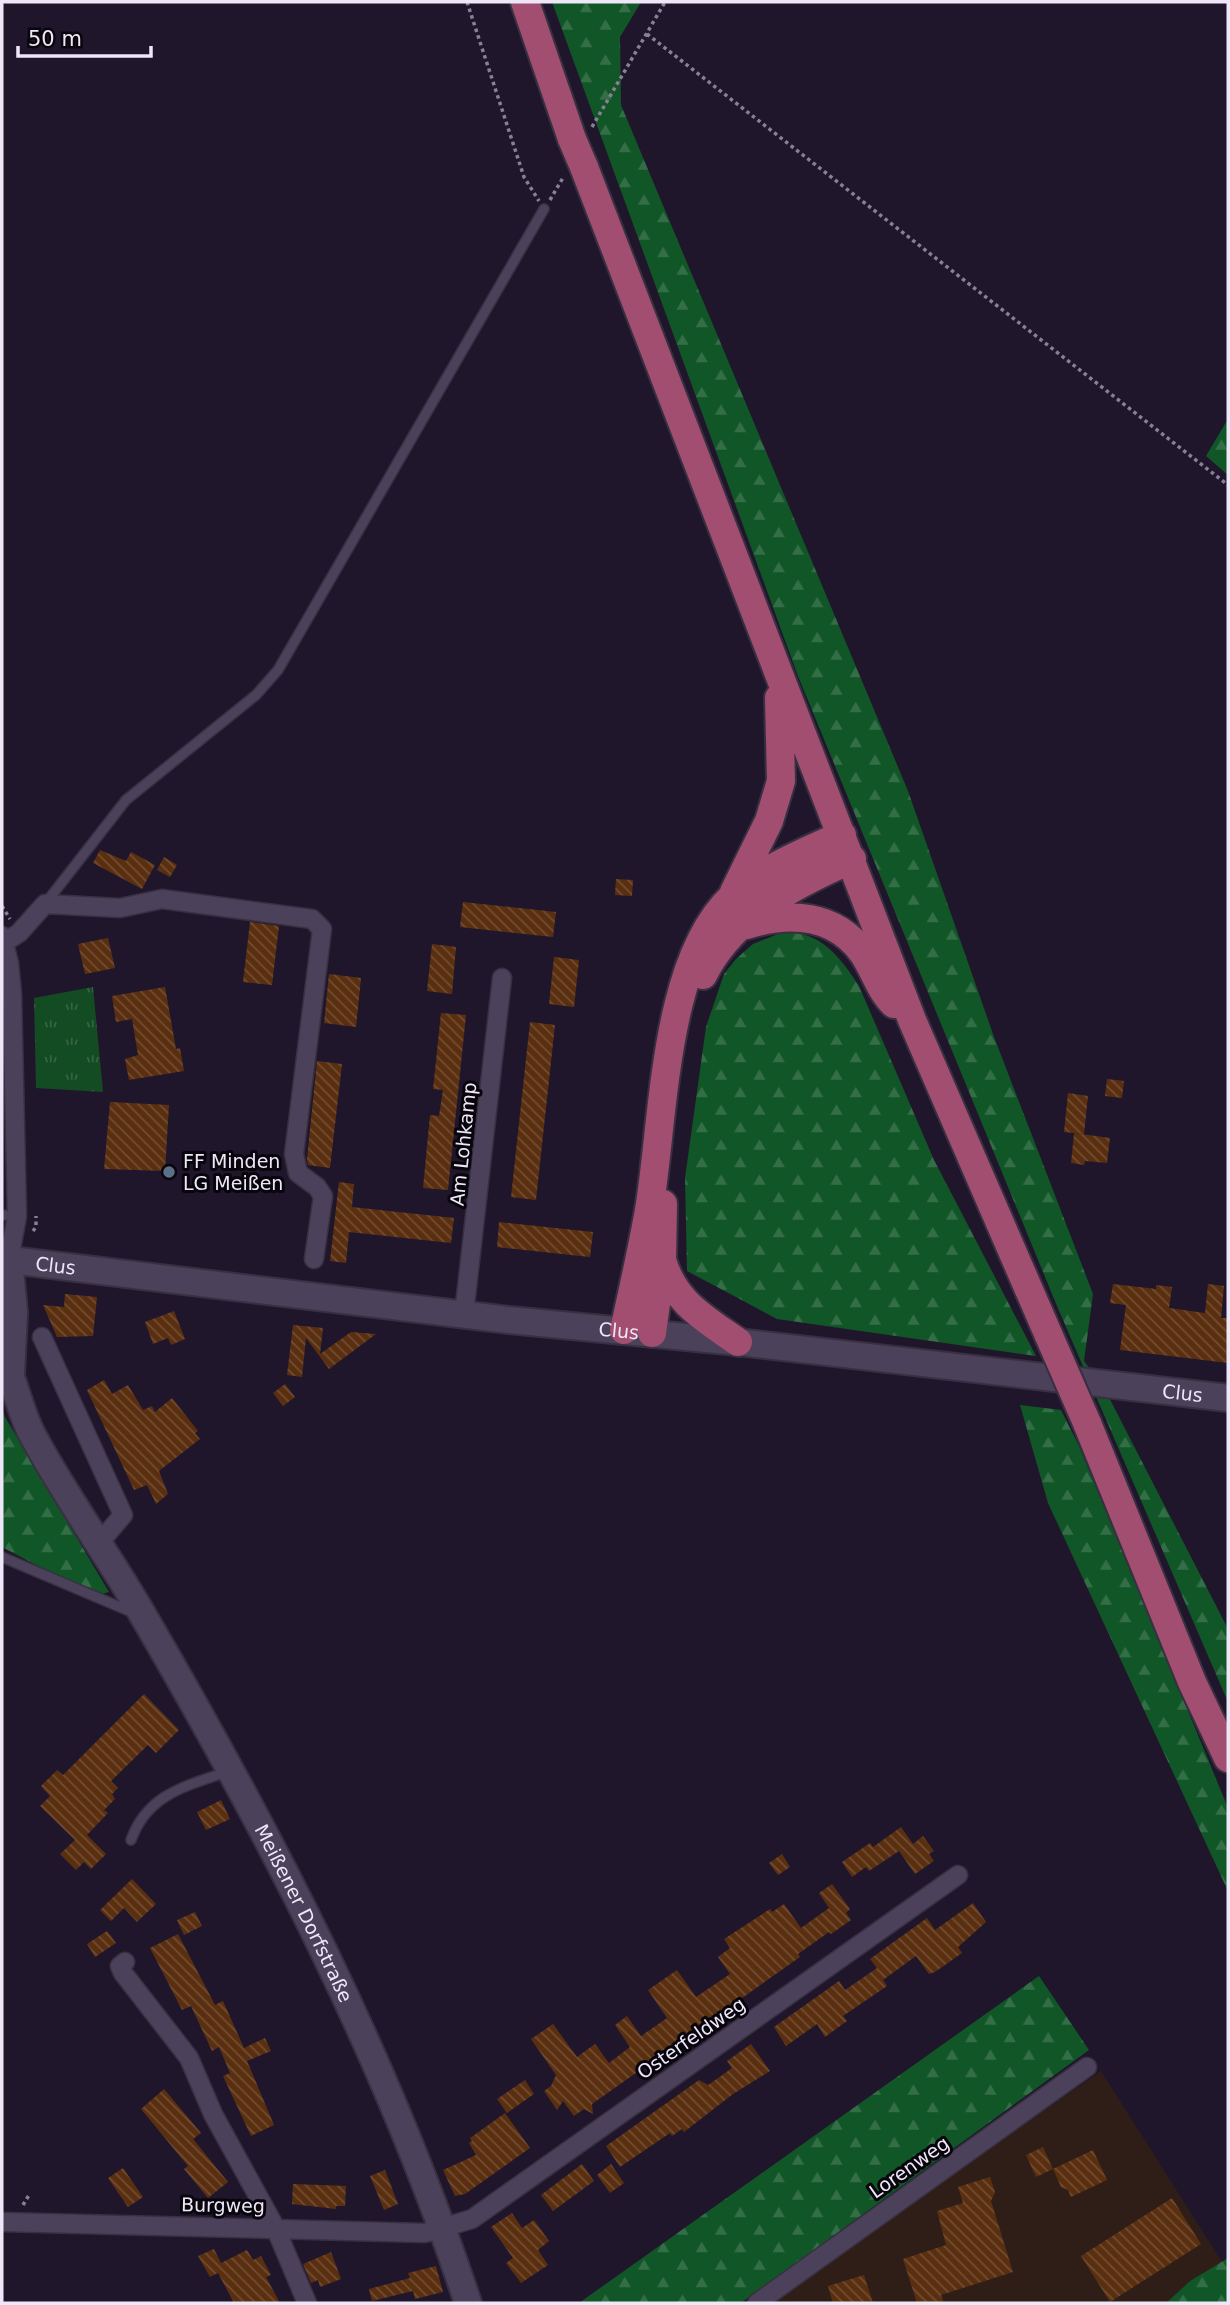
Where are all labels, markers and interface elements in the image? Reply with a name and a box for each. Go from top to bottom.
scale bar [18,14,150,58]
text: 50 m [28,27,82,51]
street label: Am Lohkamp [446,1081,480,1207]
place label: FF Minden LG Meißen [183,1150,283,1194]
marker: FF Minden LG Meißen [161,1164,177,1180]
street label: Clus [34,1252,77,1279]
street label: Clus [598,1318,640,1343]
street label: Clus [1161,1380,1204,1406]
street label: Meißener Dorfstraße [250,1820,357,2006]
street label: Osterfeldweg [633,1993,749,2083]
street label: Lorenweg [865,2132,953,2202]
street label: Burgweg [181,2193,265,2217]

